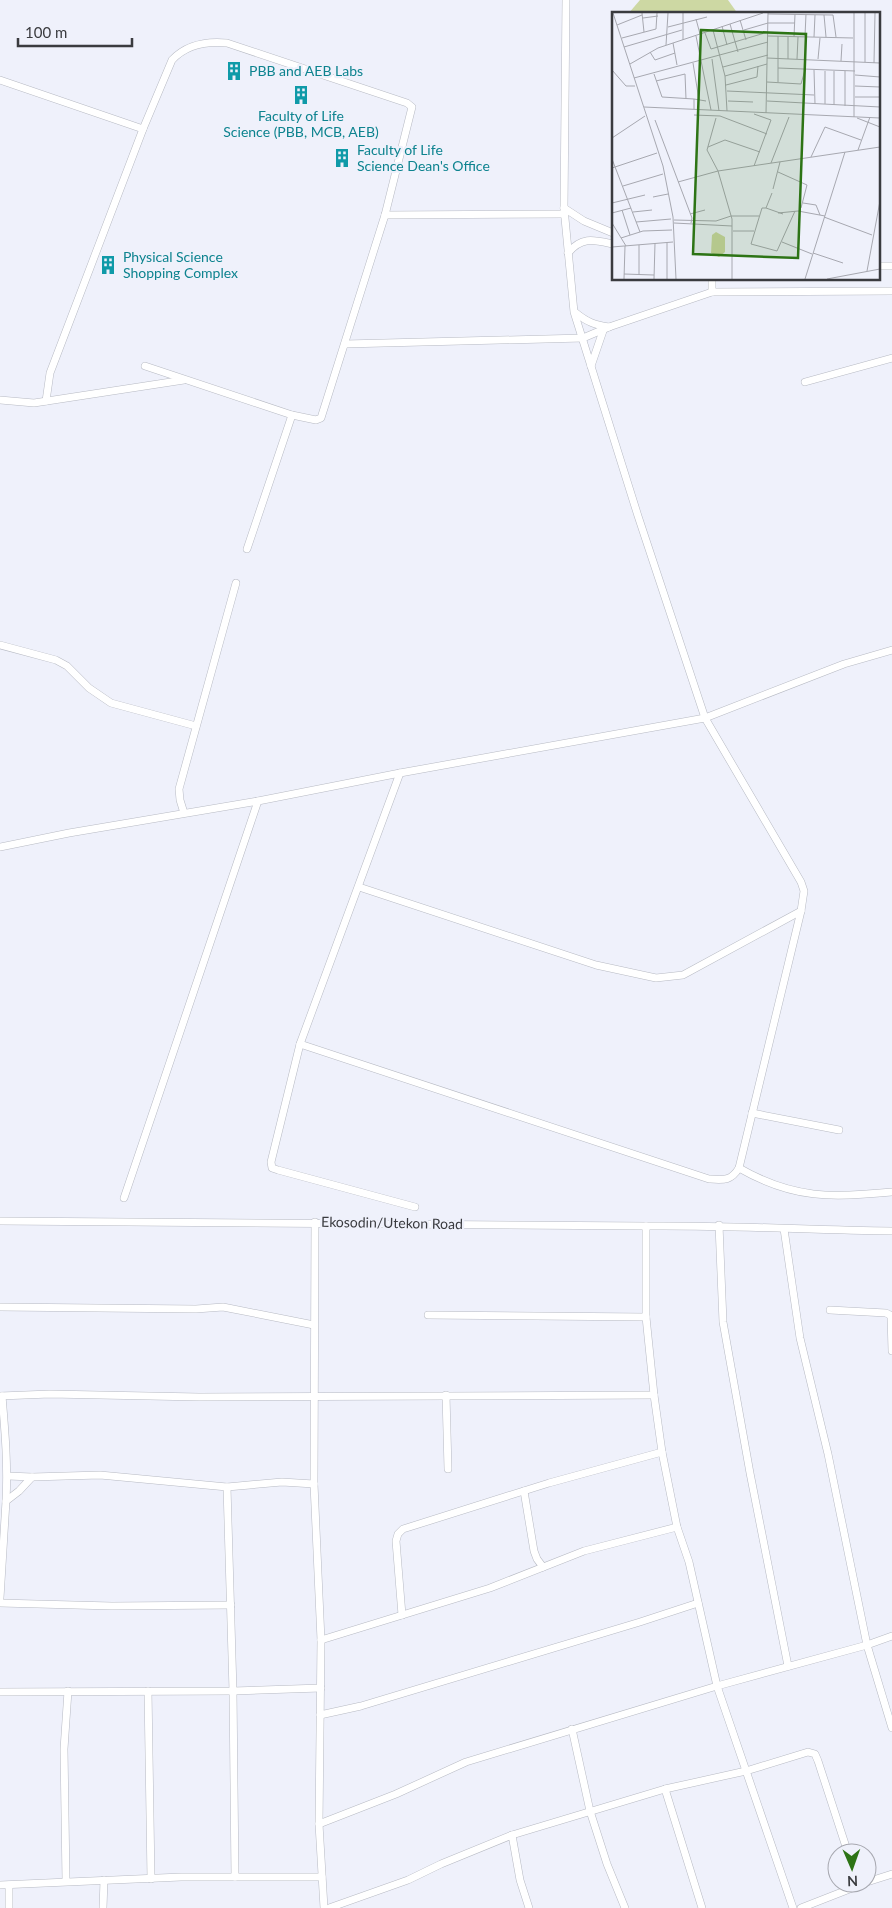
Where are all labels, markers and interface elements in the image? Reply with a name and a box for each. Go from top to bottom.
inset map [612,12,880,280]
scale bar [18,15,131,47]
text: 100 m [25,23,67,41]
building icon: PBB and AEB Labs [223,60,245,82]
place label: PBB and AEB Labs [249,62,363,79]
building icon: Faculty of Life Science (PBB, MCB, AEB) [290,84,312,106]
place label: Faculty of Life Science (PBB, MCB, AEB) [223,107,379,140]
place label: Faculty of Life Science Dean's Office [357,141,490,174]
building icon: Faculty of Life Science Dean's Office [331,147,353,169]
place label: Physical Science Shopping Complex [123,248,238,281]
building icon: Physical Science Shopping Complex [97,254,119,276]
street label: Ekosodin/Utekon Road [321,1213,463,1232]
north arrow [827,1843,877,1893]
text: N [847,1873,858,1890]

